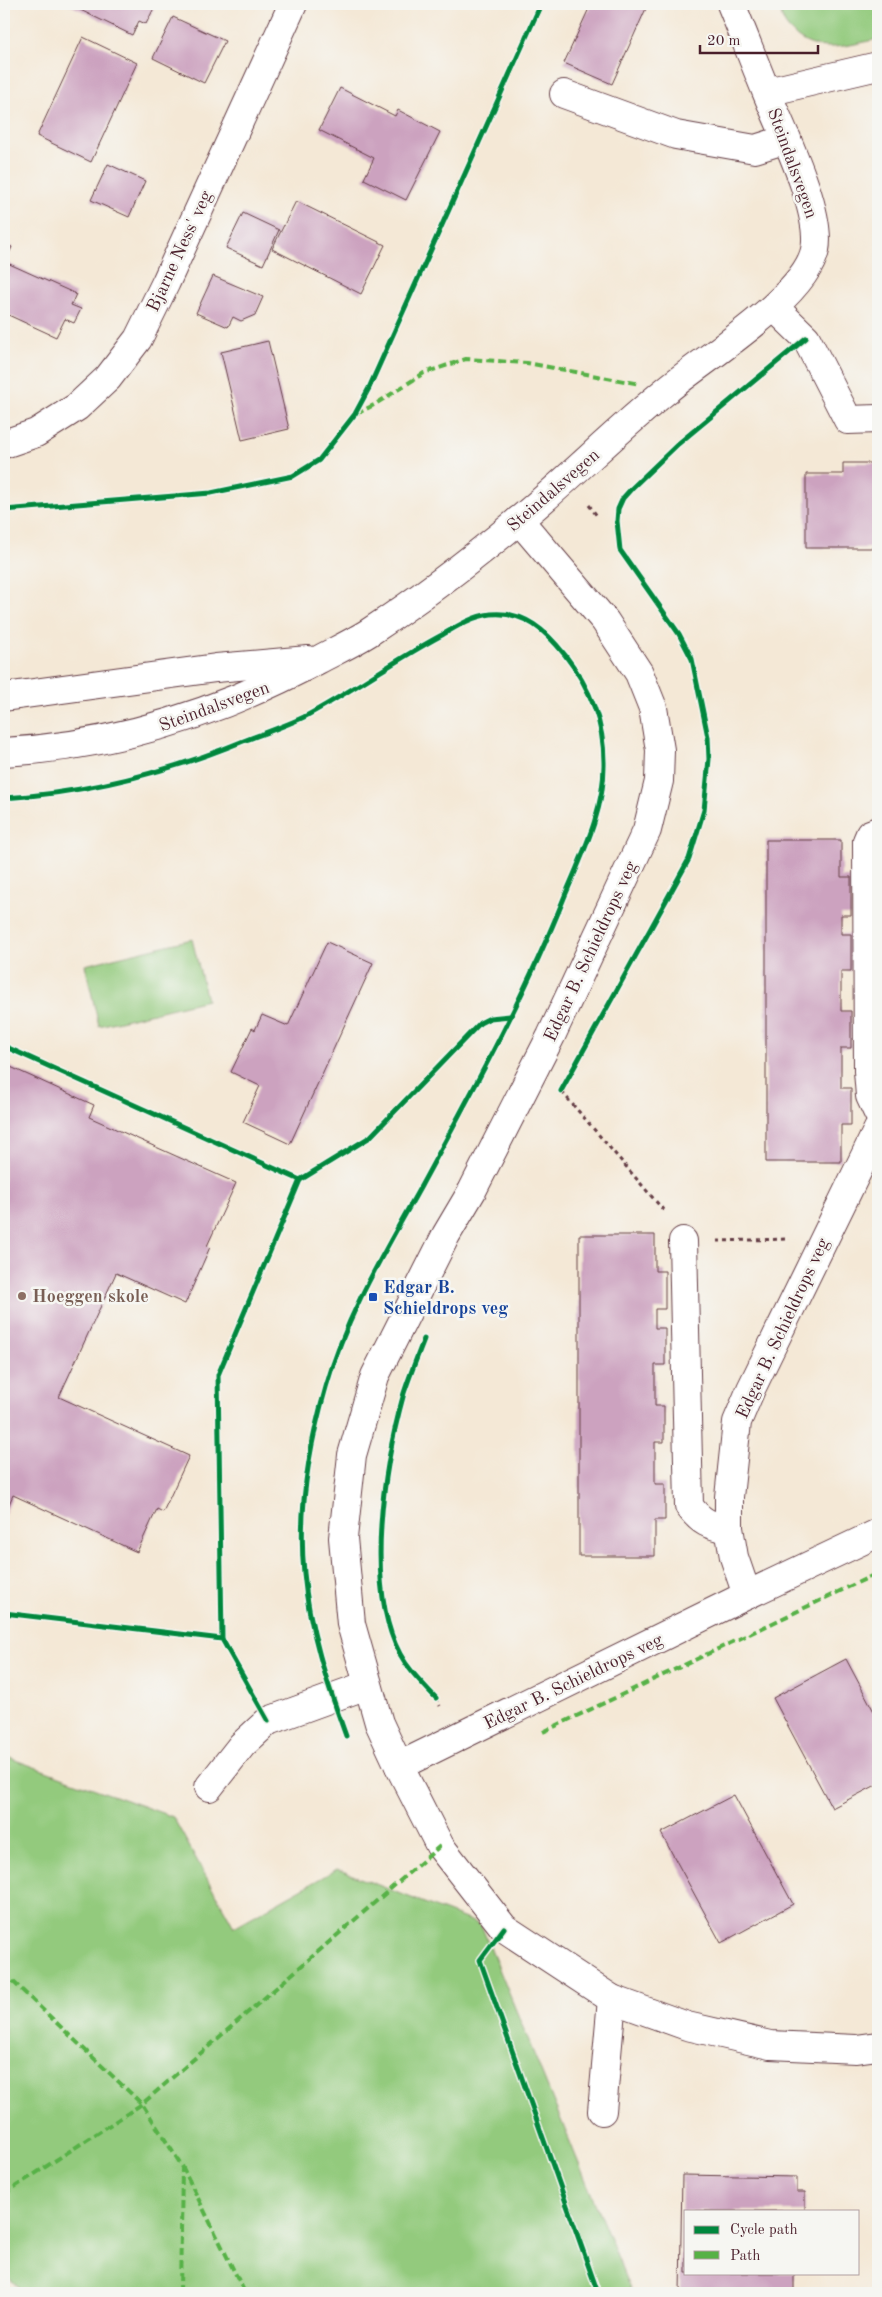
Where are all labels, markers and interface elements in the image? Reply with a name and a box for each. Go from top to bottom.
scale bar [700,22,817,54]
text: 20 m [707,34,741,49]
street label: Steindalsvegen [764,106,820,221]
street label: Bjarne Ness' veg [144,188,216,315]
street label: Steindalsvegen [504,446,604,536]
street label: Steindalsvegen [157,679,272,735]
street label: Edgar B. Schieldrops veg [541,858,641,1044]
street label: Edgar B. Schieldrops veg [733,1235,833,1421]
place label: Edgar B. Schieldrops veg [383,1279,508,1318]
place label: Hoeggen skole [32,1288,149,1306]
marker: Hoeggen skole [16,1290,28,1302]
marker: Edgar B. Schieldrops veg [367,1291,379,1303]
street label: Edgar B. Schieldrops veg [481,1631,666,1733]
legend [684,2210,860,2274]
text: Cycle path [730,2223,798,2238]
text: Path [730,2249,760,2264]

